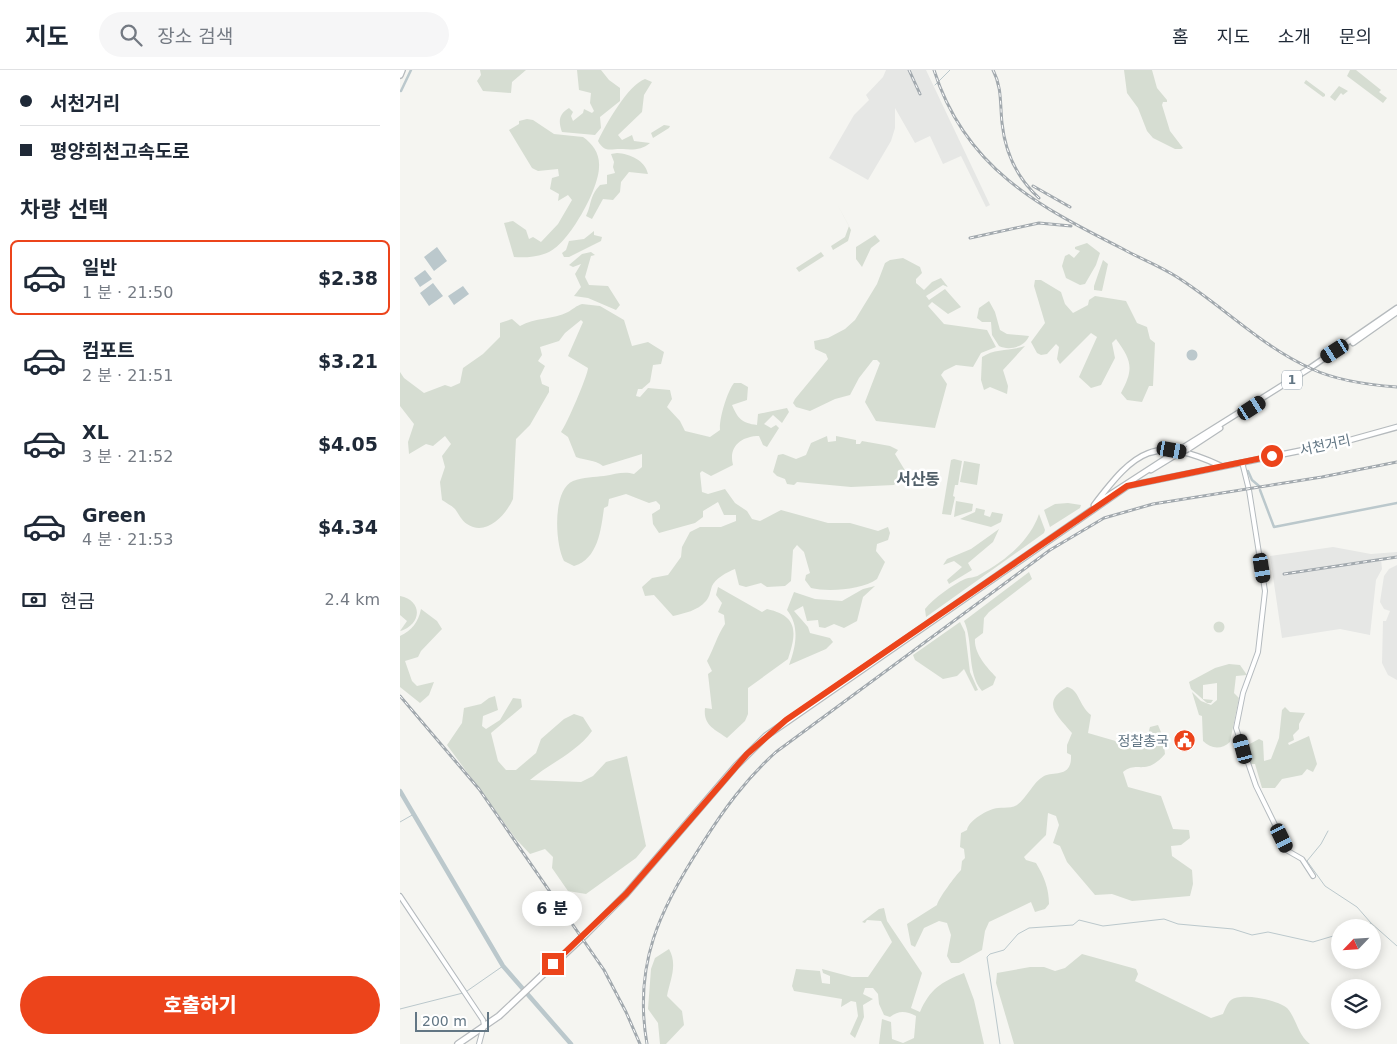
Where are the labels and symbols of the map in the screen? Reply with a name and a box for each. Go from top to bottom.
car [1318,337,1351,365]
road number: 1 [1282,370,1302,390]
car [1235,394,1268,422]
street label: 서천거리 [1298,432,1352,458]
car [1155,440,1188,460]
route start [1261,445,1283,467]
district label: 서산동 [896,470,940,489]
car [1252,552,1271,584]
public building icon: 정찰총국 [1173,729,1197,753]
place label: 정찰총국 [1117,733,1169,749]
car [1231,733,1254,765]
car [1268,821,1295,855]
callout: 6 분 [523,892,583,926]
north arrow [1331,919,1381,969]
route end [542,953,564,975]
scale bar [415,1009,489,1032]

